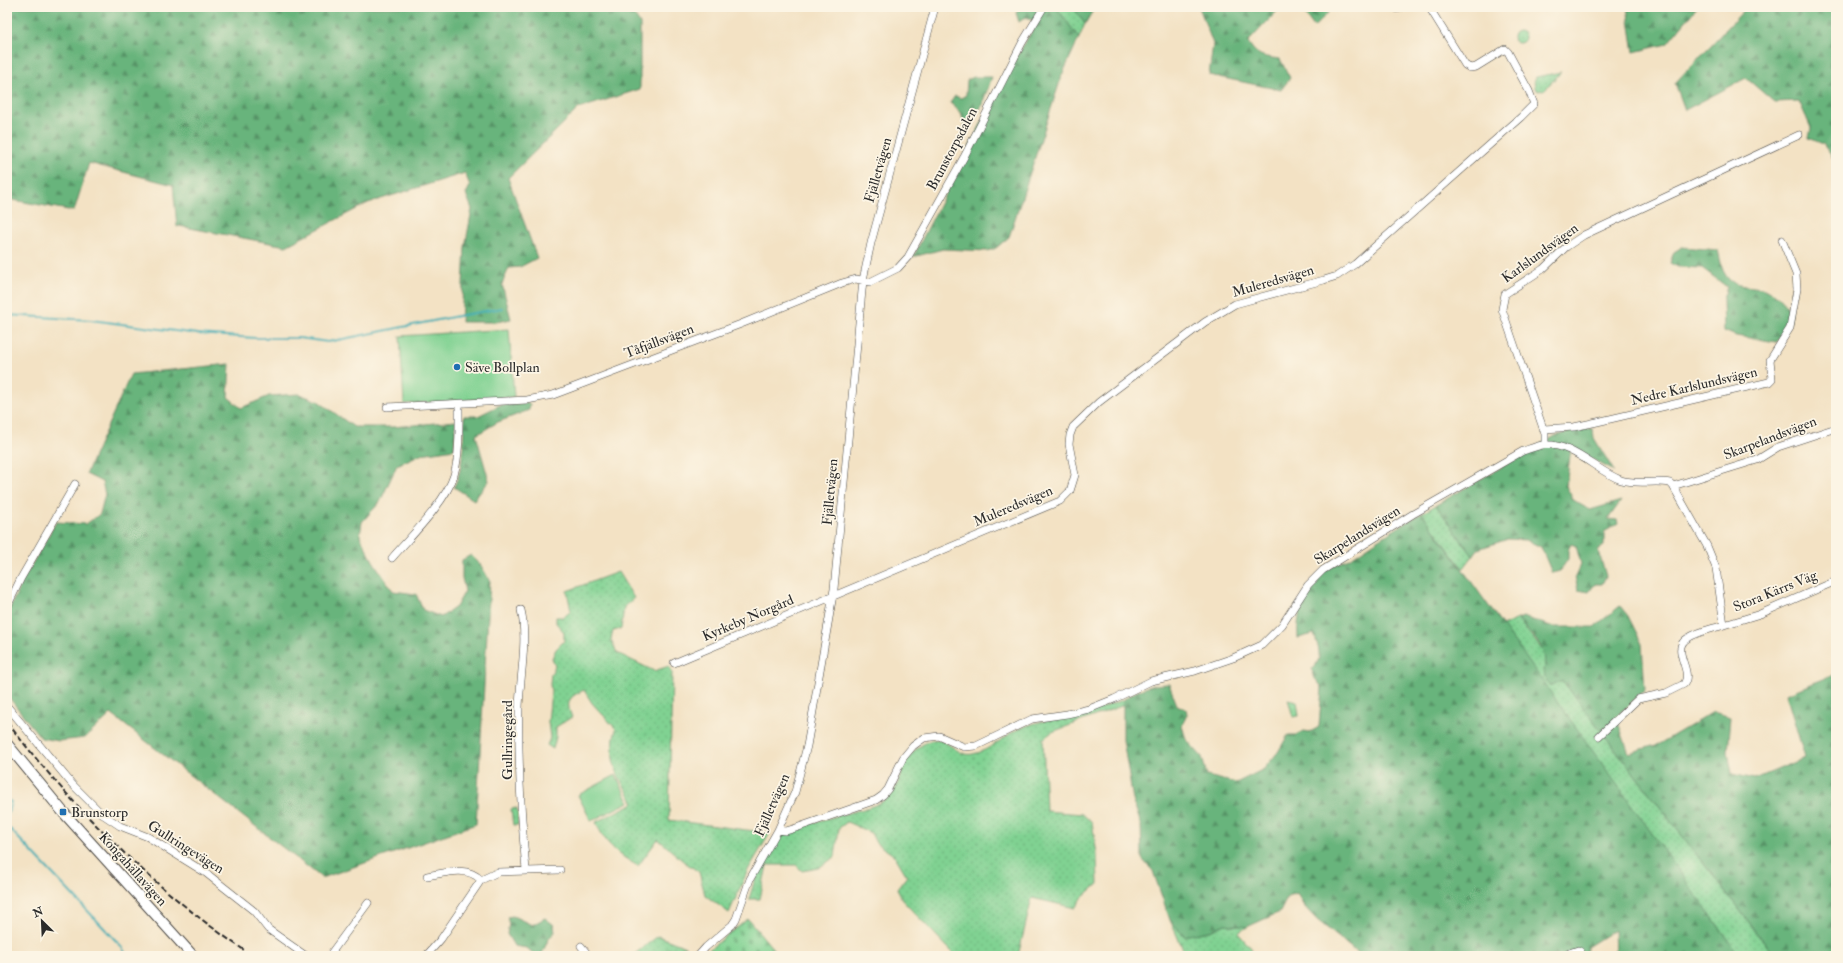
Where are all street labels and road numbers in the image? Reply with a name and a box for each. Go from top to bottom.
street label: Brunstorpsdalen [923,105,982,194]
street label: Fjälletvägen [861,135,895,205]
street label: Karlslundsvägen [1498,220,1582,286]
street label: Muleredsvägen [1230,261,1316,301]
street label: Tåfjällsvägen [622,320,696,362]
street label: Nedre Karlslundsvägen [1629,363,1759,409]
street label: Skarpelandsvägen [1721,412,1819,464]
street label: Fjälletvägen [819,458,841,526]
street label: Muleredsvägen [971,482,1055,530]
street label: Skarpelandsvägen [1311,502,1404,569]
street label: Stora Kärrs Väg [1731,566,1820,616]
street label: Kyrkeby Norgård [700,591,797,646]
street label: Gullringegård [499,700,516,780]
street label: Fjälletvägen [751,771,793,839]
street label: Gullringevägen [145,817,227,877]
street label: Kongahällavägen [95,829,171,909]

